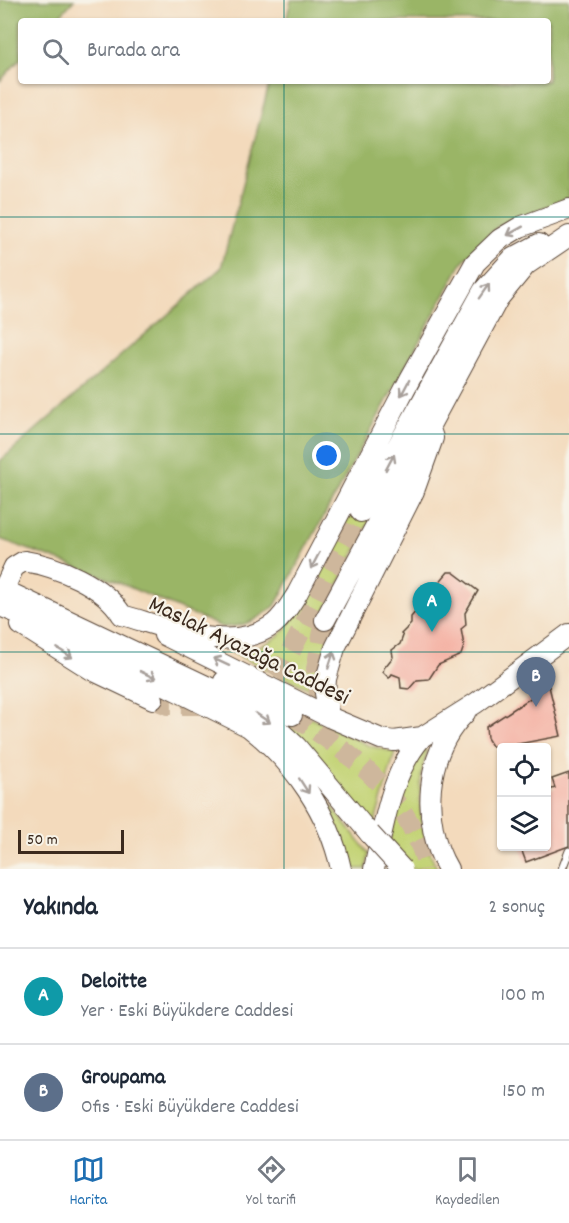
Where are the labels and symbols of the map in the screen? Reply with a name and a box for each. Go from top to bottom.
one-way arrow [507,225,524,237]
one-way arrow [478,283,490,299]
one-way arrow [399,379,411,396]
your location [312,441,341,470]
one-way arrow [384,453,396,471]
one-way arrow [309,552,321,569]
pin: A [412,582,452,632]
street label: Maslak Ayazağa Caddesi [142,588,355,715]
one-way arrow [56,648,73,660]
one-way arrow [326,651,337,670]
one-way arrow [212,656,230,667]
pin: B [516,658,556,707]
one-way arrow [138,670,156,681]
one-way arrow [254,712,270,724]
one-way arrow [299,777,311,794]
scale bar [18,827,124,854]

